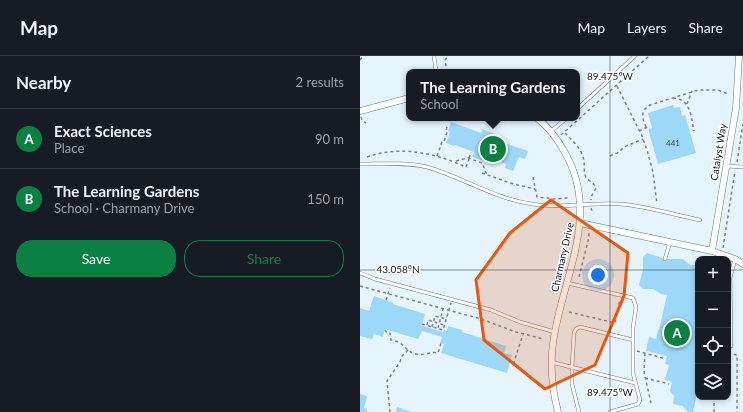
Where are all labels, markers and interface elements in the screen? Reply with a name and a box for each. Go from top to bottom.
text: Map [20,16,58,39]
text: Map [577,19,605,36]
text: Layers [627,19,667,36]
text: Share [689,19,723,36]
popup [406,69,580,121]
text: 89.475°W [587,70,634,82]
text: Nearby [16,72,71,93]
text: 2 results [296,74,344,90]
text: The Learning Gardens [420,78,566,96]
text: School [420,96,459,112]
text: Exact Sciences [54,122,152,140]
street label: Catalyst Way [708,122,729,181]
text: A [24,131,34,147]
text: 90 m [315,131,344,147]
pin: B [480,134,506,164]
house number: 441 [666,138,680,148]
text: Place [54,140,84,156]
text: The Learning Gardens [54,182,199,200]
text: B [25,191,33,207]
text: 150 m [307,191,344,207]
text: School · Charmany Drive [54,200,194,216]
street label: Charmany Drive [548,221,576,293]
button: Save [16,240,176,277]
button: Share [184,240,344,277]
map controls [695,256,731,400]
button: + [695,256,731,292]
text: 43.058°N [376,263,420,275]
your location [588,265,608,285]
button: − [695,292,731,328]
pin: A [664,318,690,348]
button: locate [695,328,731,364]
button: layers [695,364,731,400]
text: 89.475°W [587,386,634,398]

